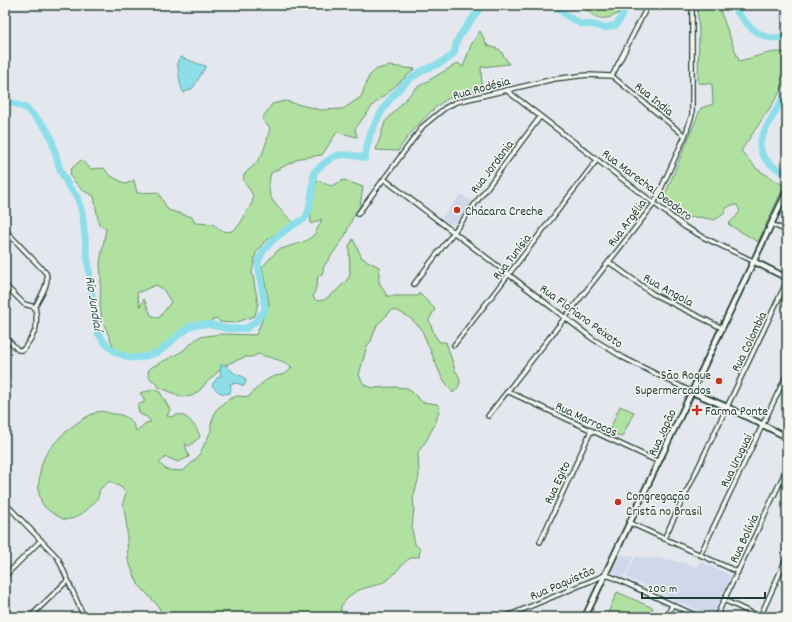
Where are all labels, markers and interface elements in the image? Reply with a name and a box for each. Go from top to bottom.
street label: Rua Rodésia [451,72,513,106]
street label: Rua India [630,78,678,122]
street label: Rua Jordania [466,136,520,198]
street label: Rua Marechal Deodoro [597,146,696,227]
street label: Rua Argélia [604,195,653,252]
place label: Chácara Creche [465,203,543,222]
marker: Chácara Creche [452,205,462,215]
street label: Rua Tunísia [489,230,538,285]
street label: Rua Angola [639,270,697,313]
water label: Rio Jundiaí [79,275,108,335]
street label: Rua Floriano Peixoto [535,280,626,354]
street label: Rua Colombia [727,308,773,376]
place label: São Roque Supermercados [635,367,711,401]
marker: São Roque Supermercados [714,376,724,386]
street label: Rua Marrocos [552,398,620,443]
place label: Farma Ponte [705,403,768,422]
marker: Farma Ponte [692,405,702,415]
street label: Rua Japão [644,406,683,460]
street label: Rua Uruguai [716,431,759,491]
street label: Rua Egito [540,458,577,508]
place label: Congregação Cristã no Brasil [626,488,702,522]
marker: Congregação Cristã no Brasil [613,497,623,507]
street label: Rua Bolívia [726,511,765,567]
street label: Rua Paquistão [527,562,599,607]
scale bar [642,574,765,600]
text: 200 m [648,581,677,598]

